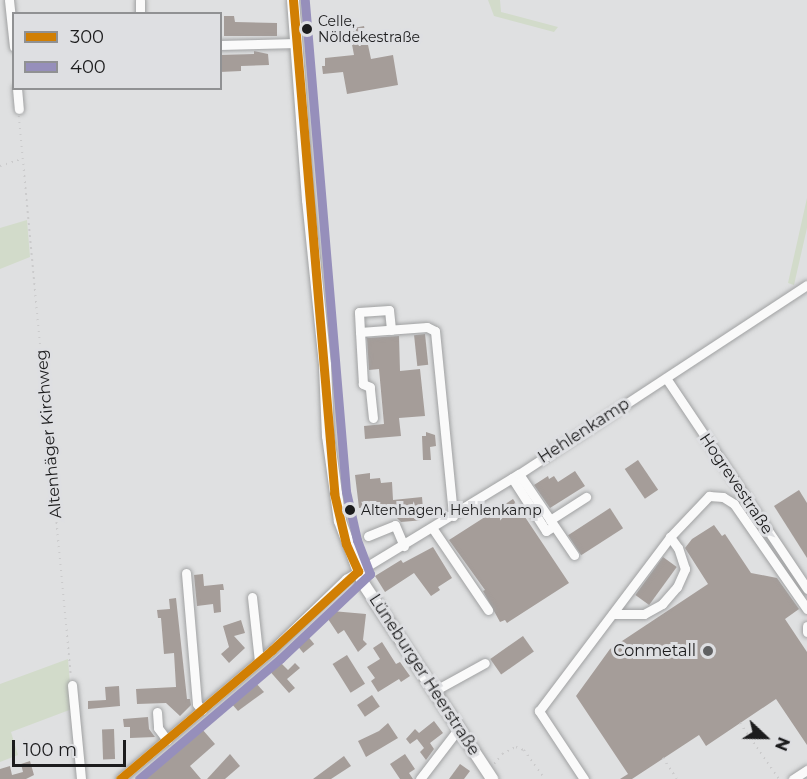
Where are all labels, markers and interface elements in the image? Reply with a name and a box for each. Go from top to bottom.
legend [12,12,222,90]
place label: Celle, Nöldekestraße [318,13,420,46]
marker: Celle, Nöldekestraße [301,23,313,35]
text: 300 [70,26,104,48]
text: 400 [70,56,106,78]
street label: Altenhäger Kirchweg [32,349,66,519]
street label: Hehlenkamp [535,394,633,468]
street label: Hogrevestraße [695,430,777,538]
place label: Altenhagen, Hehlenkamp [361,502,542,518]
marker: Altenhagen, Hehlenkamp [344,504,356,516]
street label: Lüneburger Heerstraße [365,591,483,759]
place label: Conmetall [613,641,696,661]
marker: Conmetall [701,644,715,658]
north arrow [735,707,795,767]
scale bar [15,728,129,766]
text: N [771,734,793,753]
text: 100 m [23,739,77,761]

